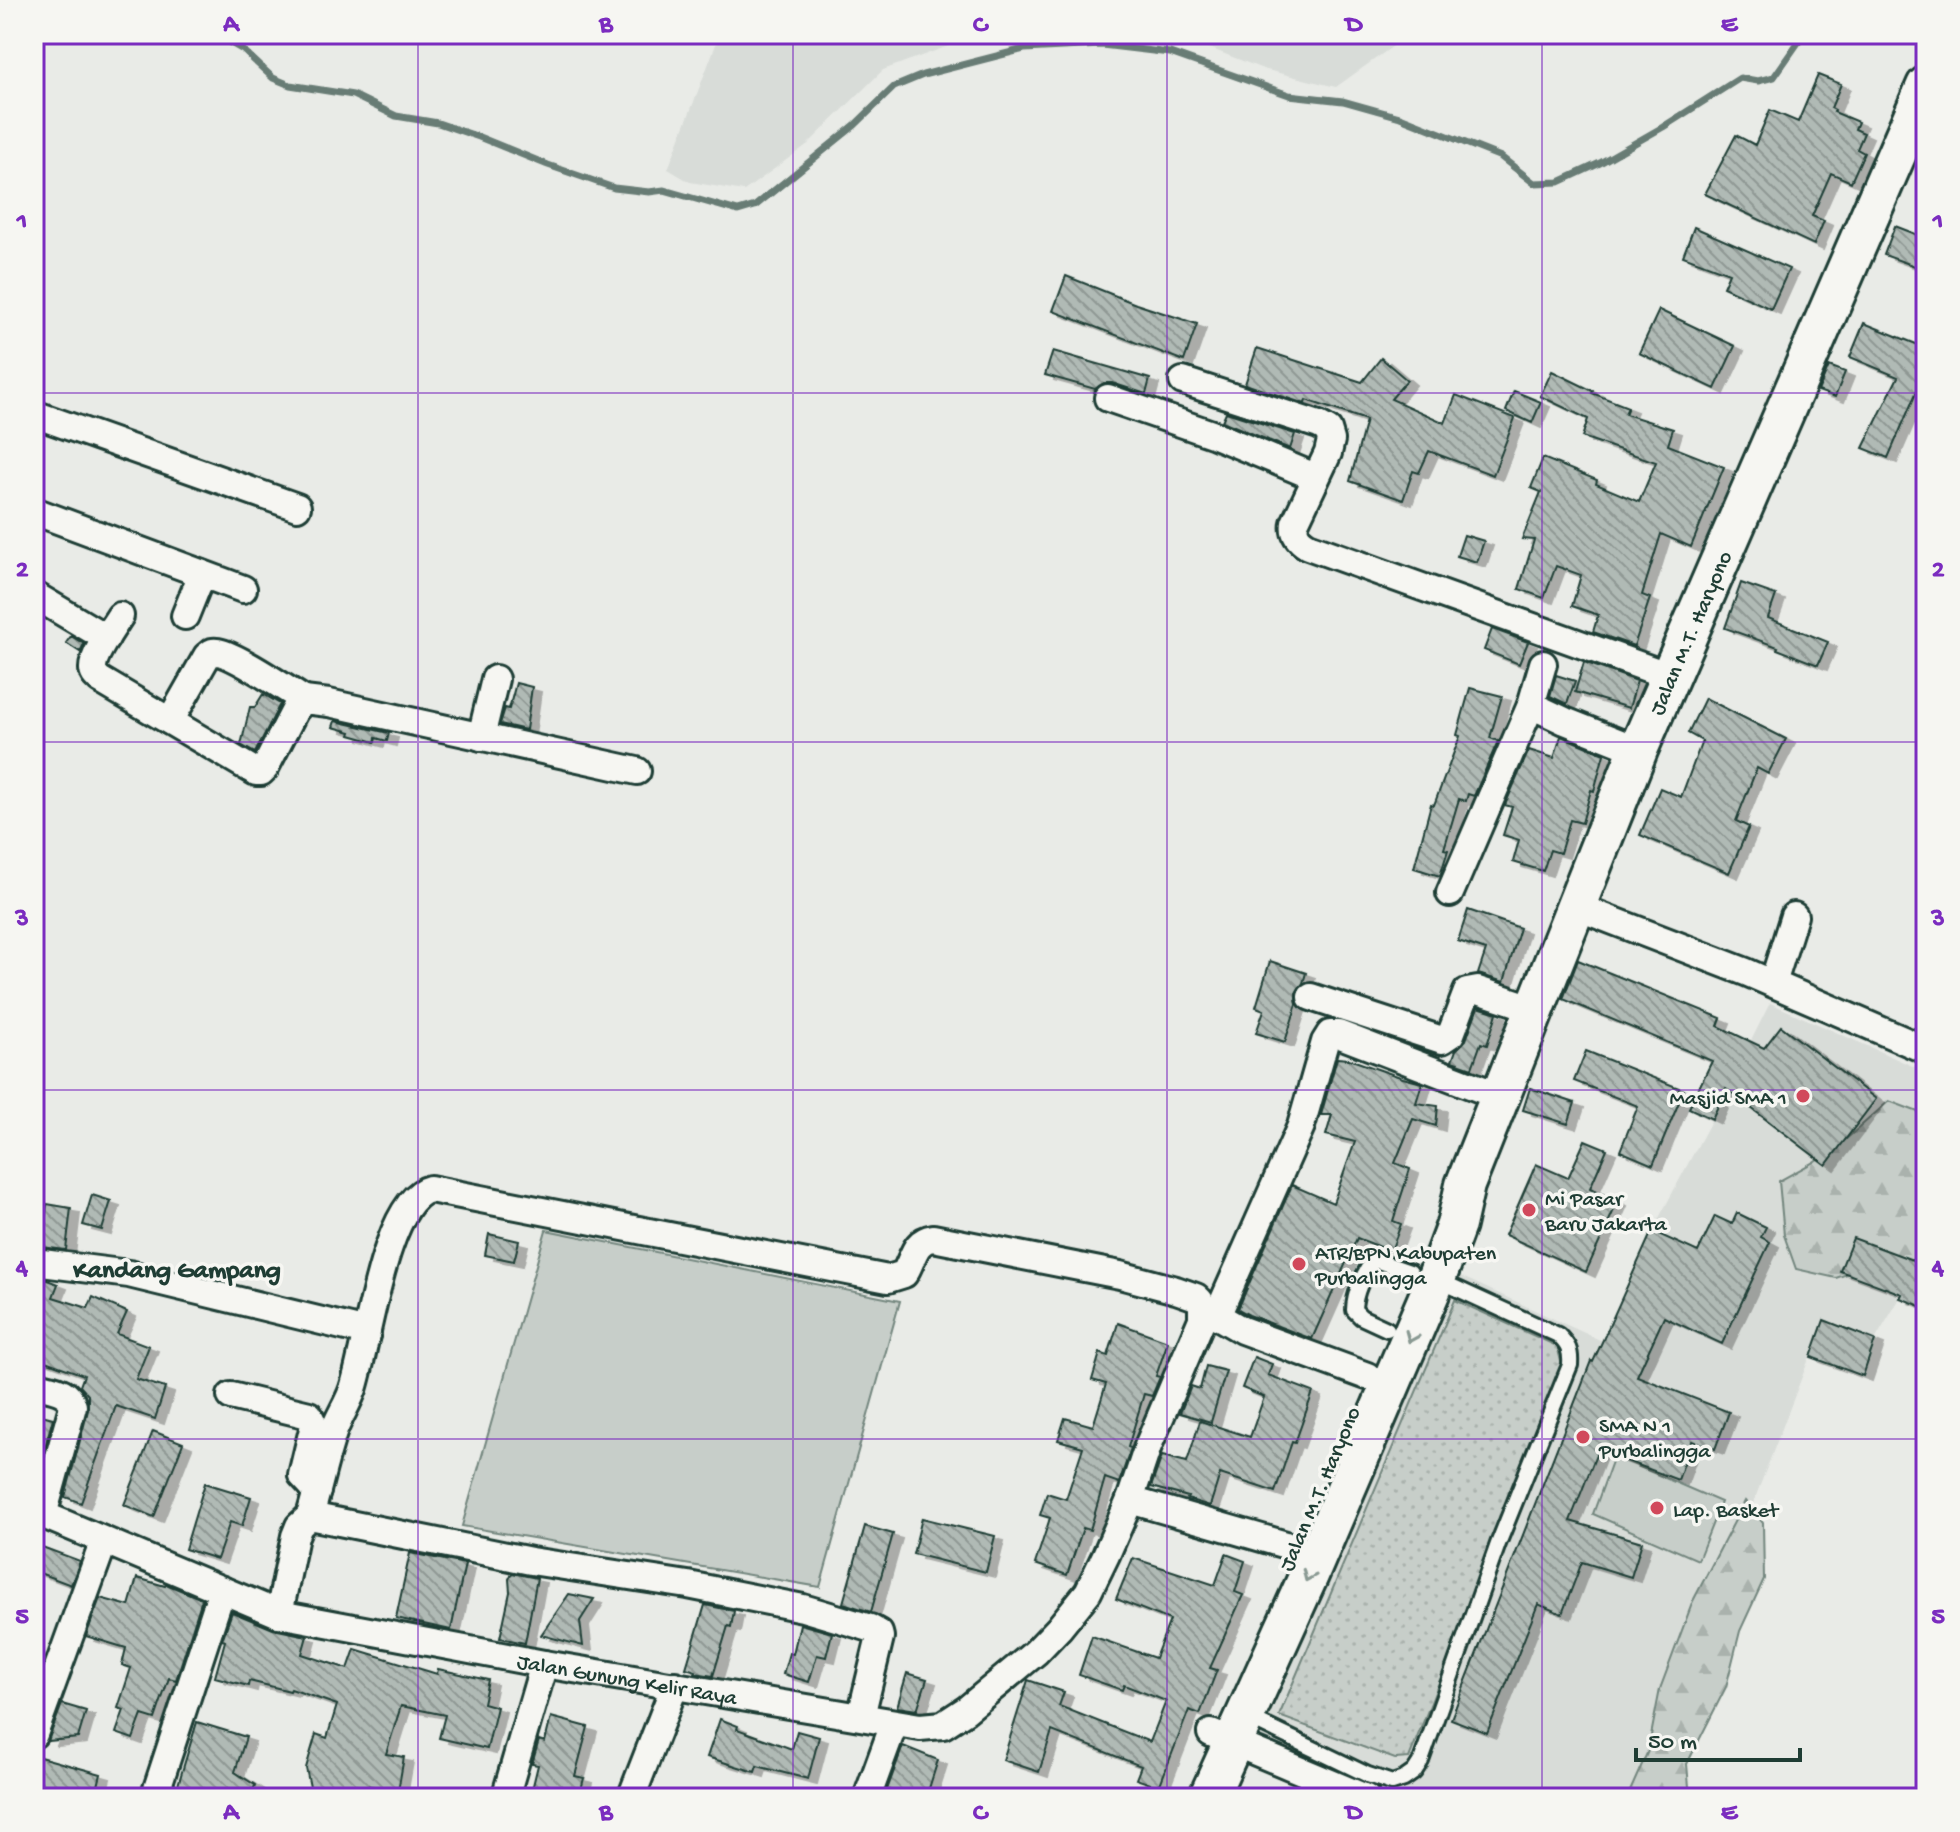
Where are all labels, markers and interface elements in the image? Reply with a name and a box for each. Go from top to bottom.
text: A [222,11,240,42]
text: B [598,11,614,42]
text: C [973,11,990,42]
text: D [1344,11,1364,42]
text: E [1721,11,1739,42]
text: 1 [16,208,27,239]
text: 1 [1932,208,1943,239]
street label: Jalan M.T. Haryono [1646,548,1740,720]
text: 2 [16,556,29,587]
text: 2 [1932,556,1945,587]
text: 3 [14,905,29,936]
text: 3 [1930,905,1945,936]
place label: Masjid SMA 1 [1670,1087,1787,1113]
marker: Masjid SMA 1 [1794,1087,1812,1105]
place label: Mi Pasar Baru Jakarta [1544,1188,1667,1239]
marker: Mi Pasar Baru Jakarta [1520,1201,1538,1219]
place label: ATR/BPN Kabupaten Purbalingga [1314,1242,1497,1293]
text: 4 [15,1254,29,1285]
text: 4 [1931,1254,1945,1285]
marker: ATR/BPN Kabupaten Purbalingga [1290,1255,1308,1273]
district label: Kandang Gampang [72,1257,281,1288]
one-way arrow [1405,1329,1421,1343]
street label: Jalan M.T. Haryono [1275,1403,1368,1576]
place label: SMA N 1 Purbalingga [1598,1415,1711,1466]
marker: SMA N 1 Purbalingga [1574,1428,1592,1446]
marker: Lap. Basket [1648,1499,1666,1517]
place label: Lap. Basket [1673,1499,1780,1525]
one-way arrow [1302,1568,1318,1582]
text: 5 [15,1603,29,1634]
text: 5 [1931,1603,1945,1634]
street label: Jalan Gunung Kelir Raya [514,1650,739,1713]
scale bar [1636,1712,1800,1762]
text: 50 m [1648,1729,1697,1758]
text: A [222,1799,240,1830]
text: B [598,1799,614,1830]
text: C [973,1799,990,1830]
text: D [1344,1799,1364,1830]
text: E [1721,1799,1739,1830]

